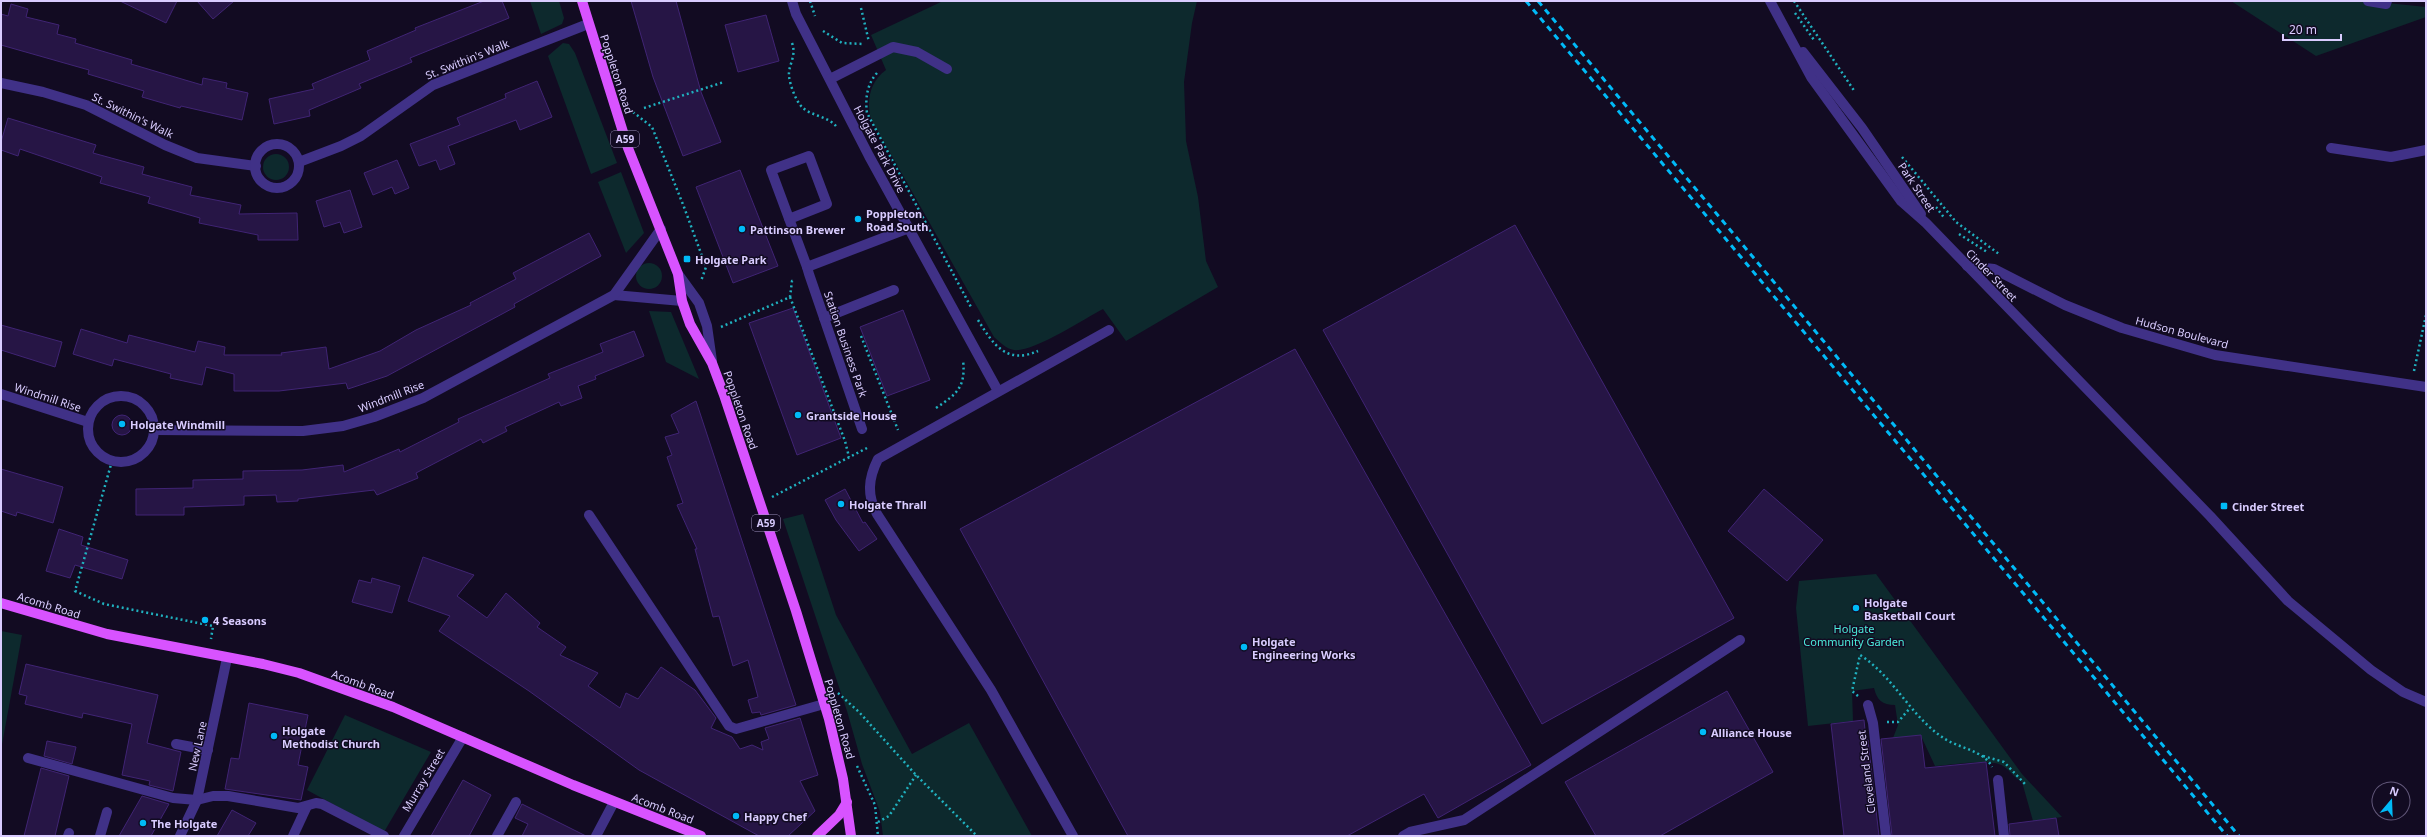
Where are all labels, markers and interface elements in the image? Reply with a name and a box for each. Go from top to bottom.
scale bar [2283,16,2341,42]
text: 20 m [2289,21,2317,38]
street label: Poppleton Road [597,32,637,116]
street label: St. Swithin's Walk [423,35,511,83]
street label: St. Swithin's Walk [90,89,176,141]
street label: Holgate Park Drive [851,103,909,195]
road number: A59 [611,131,639,147]
street label: Park Street [1895,159,1939,215]
place label: Poppleton Road South [866,206,929,234]
marker: Poppleton Road South [853,214,863,224]
place label: Pattinson Brewer [750,222,845,237]
marker: Pattinson Brewer [737,224,747,234]
street label: Cinder Street [1963,245,2021,305]
place label: Holgate Park [695,252,767,267]
marker: Holgate Park [682,254,692,264]
street label: Station Business Park [821,289,871,399]
street label: Hudson Boulevard [2134,312,2230,352]
street label: Poppleton Road [720,369,762,451]
street label: Windmill Rise [356,377,426,415]
street label: Windmill Rise [13,379,83,415]
place label: Grantside House [806,408,897,423]
marker: Grantside House [793,410,803,420]
place label: Holgate Windmill [130,417,225,432]
marker: Holgate Windmill [117,419,127,429]
place label: Holgate Thrall [849,497,927,512]
marker: Holgate Thrall [836,499,846,509]
place label: Cinder Street [2232,499,2304,514]
marker: Cinder Street [2219,501,2229,511]
road number: A59 [752,515,780,531]
street label: Acomb Road [16,588,82,622]
place label: Holgate Basketball Court [1864,595,1956,623]
marker: Holgate Basketball Court [1851,603,1861,613]
place label: 4 Seasons [213,613,267,628]
marker: 4 Seasons [200,615,210,625]
park label: Holgate Community Garden [1803,621,1905,649]
place label: Holgate Engineering Works [1252,634,1356,662]
marker: Holgate Engineering Works [1239,642,1249,652]
street label: Acomb Road [330,666,396,702]
street label: Poppleton Road [821,677,859,761]
street label: New Lane [184,720,210,772]
place label: Holgate Methodist Church [282,723,380,751]
place label: Alliance House [1711,725,1792,740]
marker: Alliance House [1698,727,1708,737]
street label: Cleveland Street [1853,730,1879,814]
marker: Holgate Methodist Church [269,731,279,741]
street label: Murray Street [398,746,448,814]
north arrow [2371,781,2411,821]
text: N [2388,783,2401,800]
street label: Acomb Road [630,789,696,827]
place label: Happy Chef [744,809,808,824]
marker: Happy Chef [731,811,741,821]
place label: The Holgate [151,816,218,831]
marker: The Holgate [138,818,148,828]

